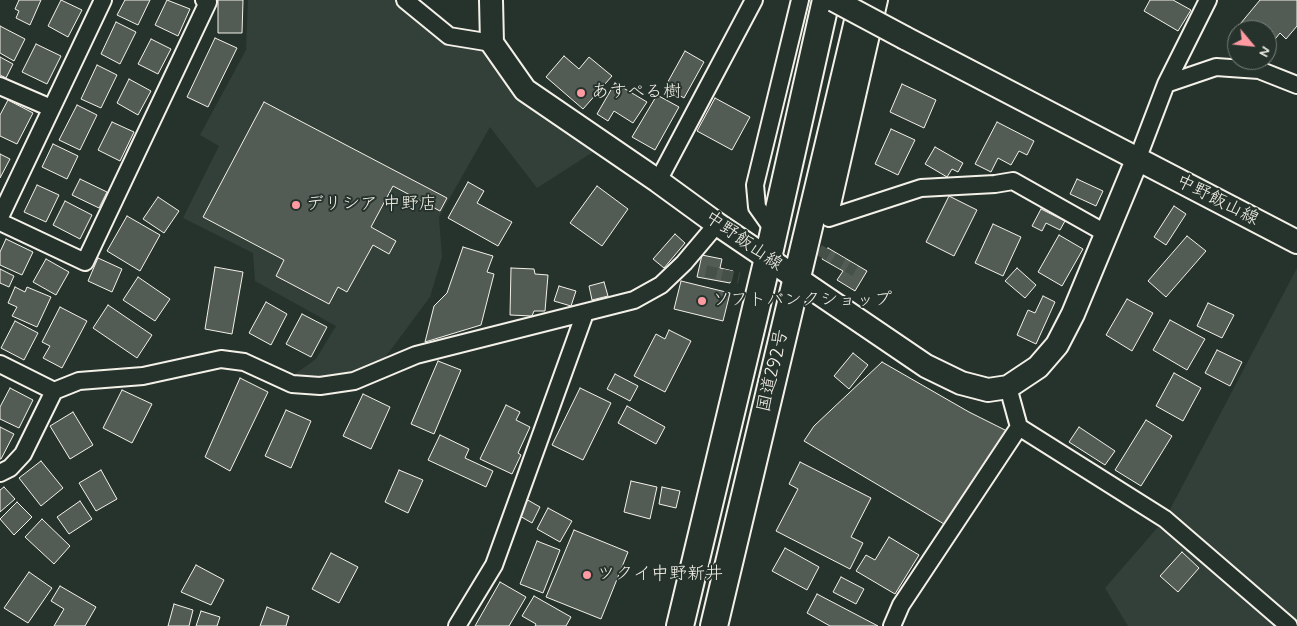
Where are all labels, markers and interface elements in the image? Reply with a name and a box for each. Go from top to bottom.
north arrow [1227,20,1277,70]
text: N [1254,43,1275,60]
place label: あすぺる樹 [591,82,681,104]
marker: あすぺる樹 [575,87,587,99]
street label: 中野飯山線 [1172,171,1262,231]
place label: デリシア 中野店 [306,194,437,216]
marker: デリシア 中野店 [290,199,302,211]
street label: 中野飯山線 [700,207,786,277]
place label: ソフトバンクショップ [712,290,892,312]
marker: ソフトバンクショップ [696,295,708,307]
street label: 国道292号 [754,328,794,414]
place label: ツクイ中野新井 [597,564,723,586]
marker: ツクイ中野新井 [581,569,593,581]

